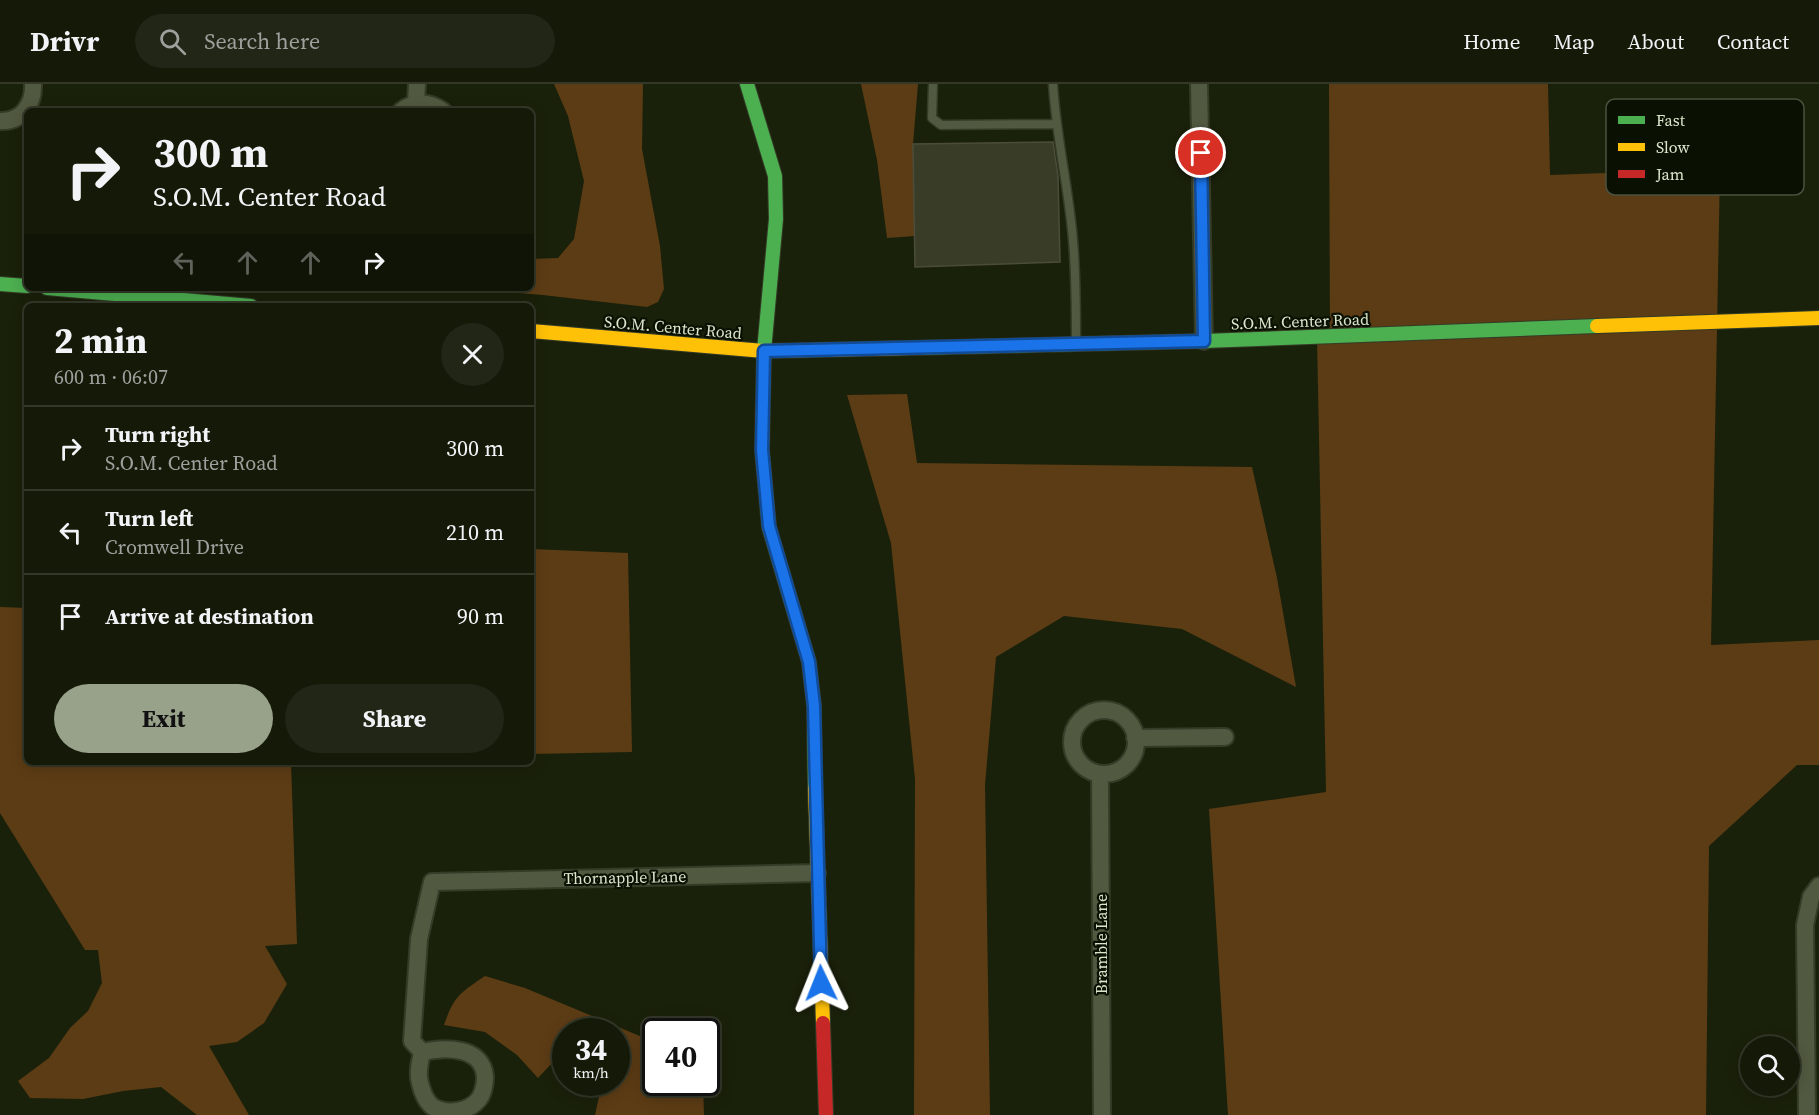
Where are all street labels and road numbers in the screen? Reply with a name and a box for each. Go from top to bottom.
street label: S.O.M. Center Road [1231,308,1369,334]
street label: S.O.M. Center Road [603,310,743,344]
street label: Thornapple Lane [563,865,687,889]
street label: Bramble Lane [1090,894,1112,994]

